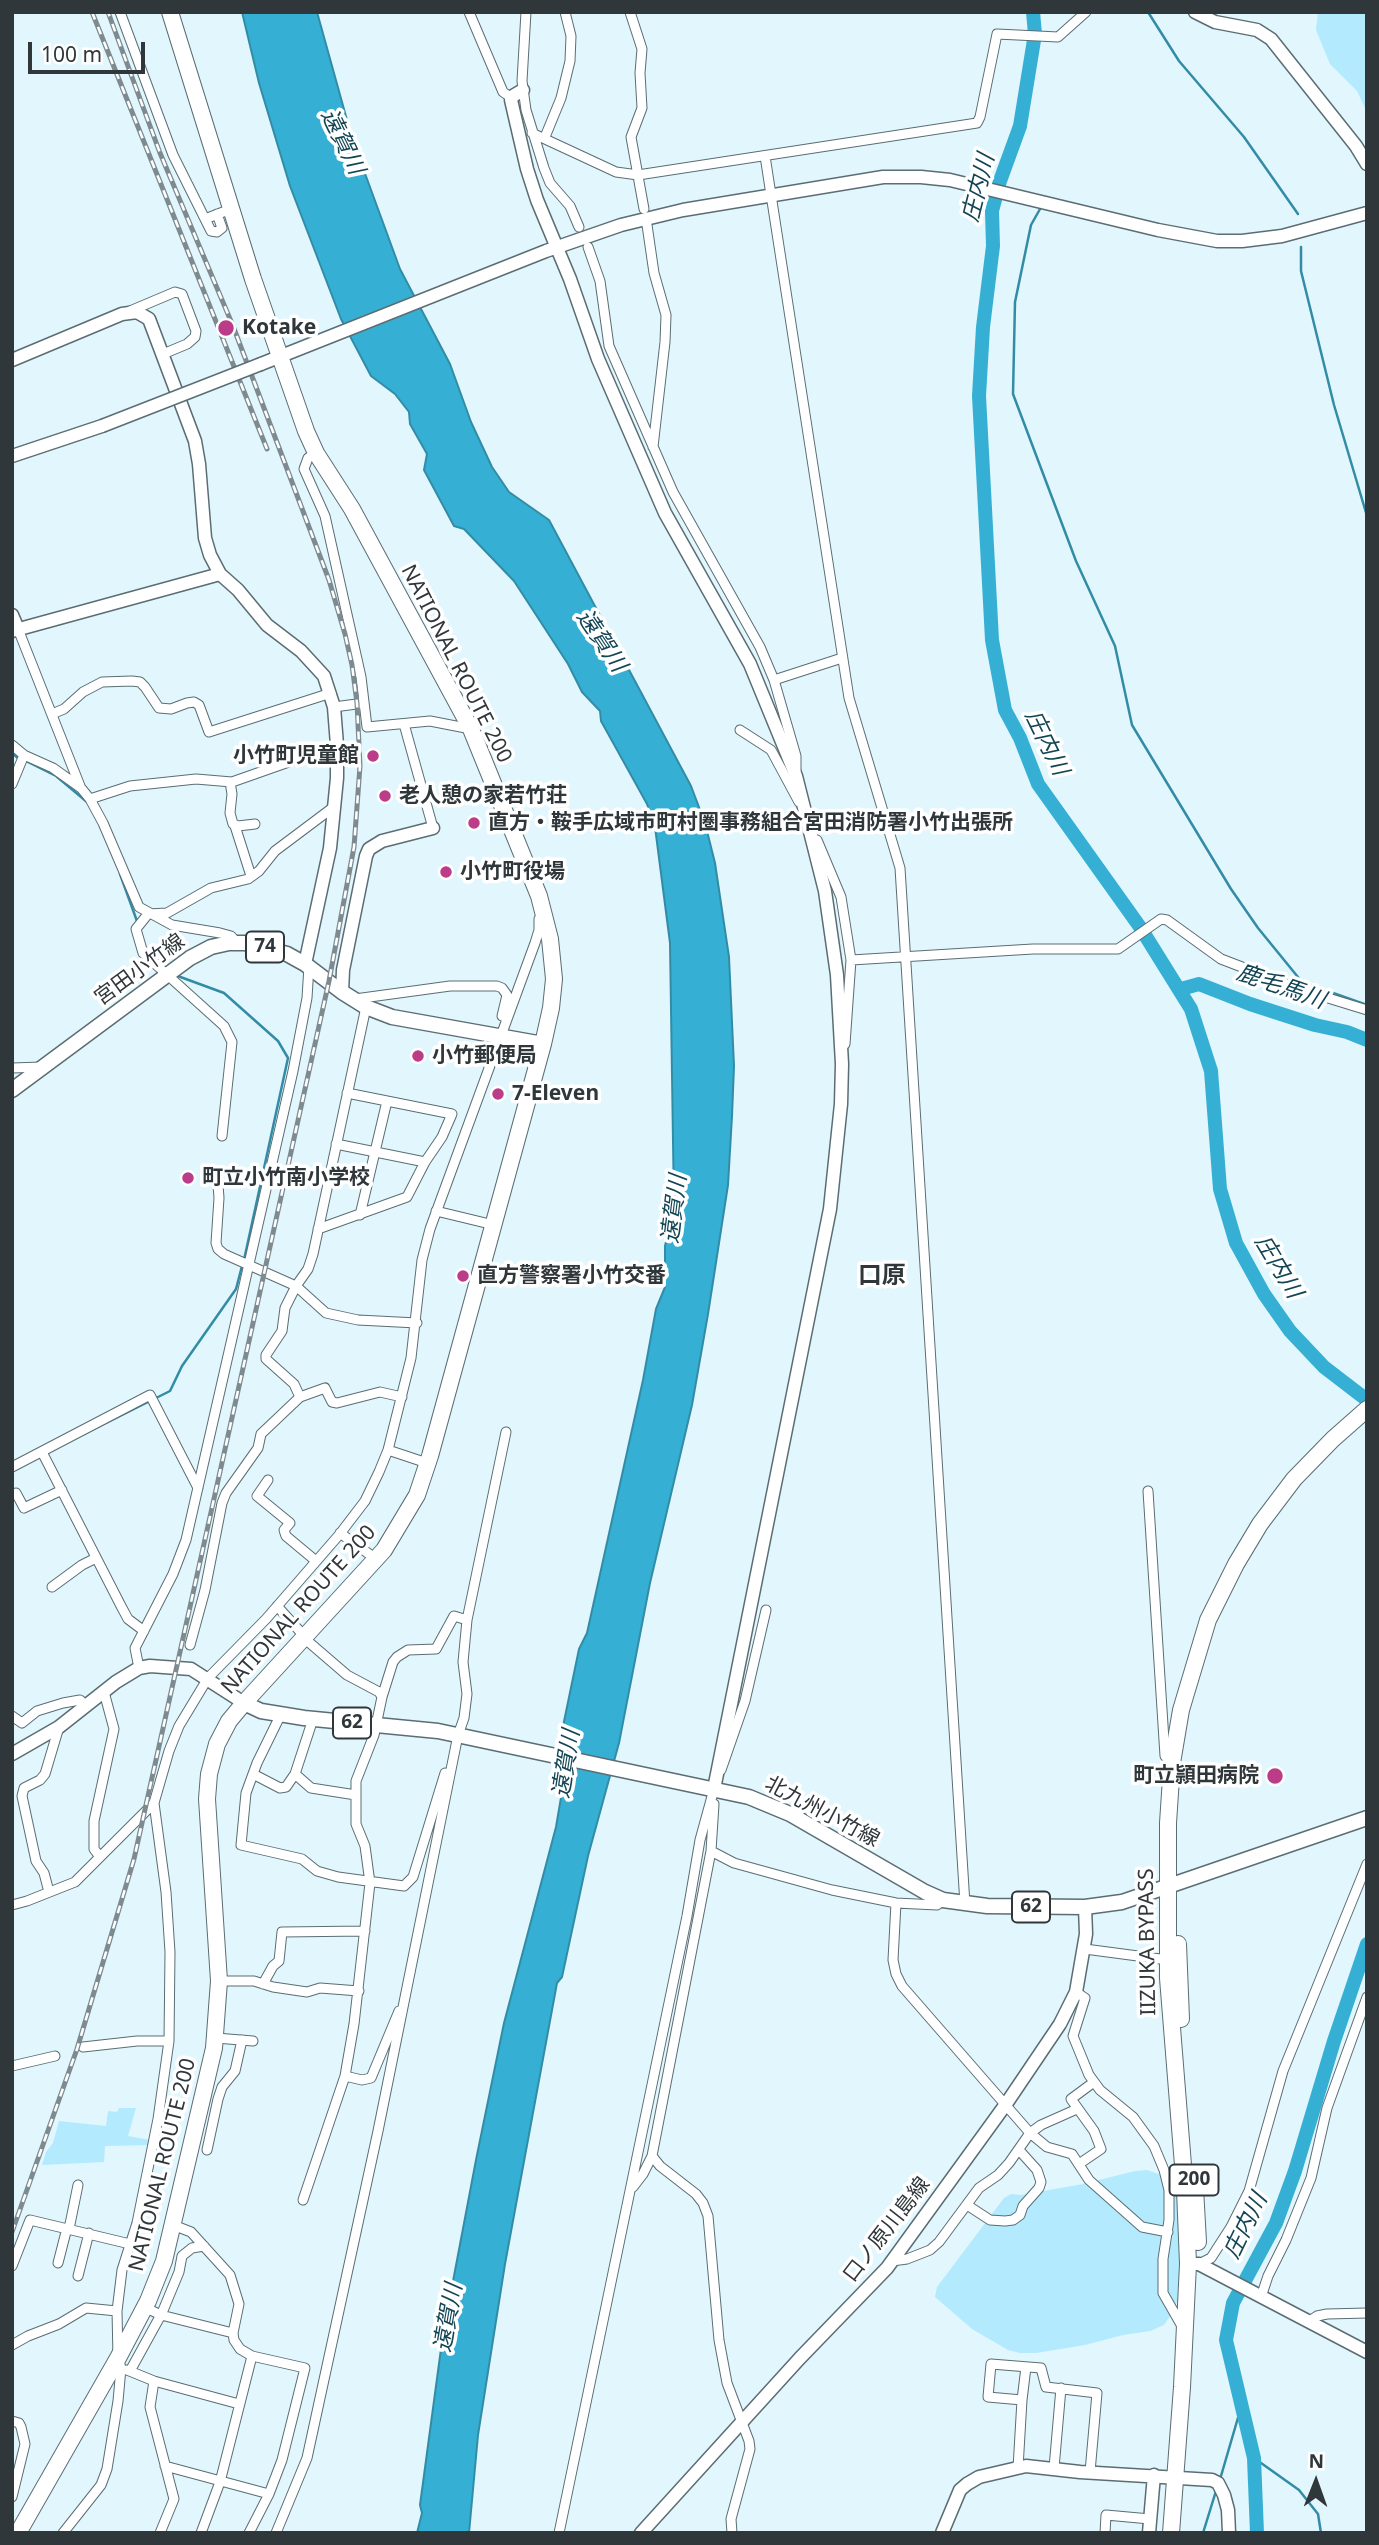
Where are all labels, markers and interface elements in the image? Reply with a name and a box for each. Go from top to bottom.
scale bar [32,28,149,72]
text: 100 m [41,40,102,68]
water label: 遠賀川 [314,105,370,179]
water label: 庄内川 [957,151,1001,225]
place label: Kotake [242,315,316,341]
marker: Kotake [216,318,236,338]
street label: NATIONAL ROUTE 200 [395,561,517,767]
water label: 遠賀川 [570,605,632,677]
water label: 庄内川 [1018,706,1074,780]
place label: 小竹町児童館 [233,743,359,769]
marker: 小竹町児童館 [365,748,381,764]
place label: 老人憩の家若竹荘 [399,783,567,809]
marker: 老人憩の家若竹荘 [377,788,393,804]
place label: 直方・鞍手広域市町村圏事務組合宮田消防署小竹出張所 [488,810,1013,836]
marker: 直方・鞍手広域市町村圏事務組合宮田消防署小竹出張所 [466,815,482,831]
place label: 小竹町役場 [460,859,565,885]
marker: 小竹町役場 [438,864,454,880]
street label: 宮田小竹線 [90,929,190,1011]
road number: 74 [246,931,284,962]
water label: 鹿毛馬川 [1233,959,1329,1015]
place label: 小竹郵便局 [432,1043,537,1069]
marker: 小竹郵便局 [410,1048,426,1064]
place label: 7-Eleven [512,1081,599,1107]
marker: 7-Eleven [490,1086,506,1102]
place label: 町立小竹南小学校 [202,1165,370,1191]
marker: 町立小竹南小学校 [180,1170,196,1186]
water label: 遠賀川 [657,1173,693,1245]
water label: 庄内川 [1248,1230,1308,1304]
district label: 口原 [858,1262,906,1290]
place label: 直方警察署小竹交番 [477,1263,666,1289]
marker: 直方警察署小竹交番 [455,1268,471,1284]
street label: NATIONAL ROUTE 200 [216,1520,382,1700]
road number: 62 [333,1708,371,1738]
water label: 遠賀川 [548,1728,586,1800]
place label: 町立頴田病院 [1133,1763,1259,1789]
marker: 町立頴田病院 [1265,1766,1285,1786]
street label: 北九州小竹線 [760,1771,884,1853]
street label: IIZUKA BYPASS [1134,1868,1162,2016]
road number: 62 [1012,1892,1050,1923]
street label: NATIONAL ROUTE 200 [124,2056,202,2274]
road number: 200 [1170,2164,1218,2196]
street label: 口ノ原川島線 [838,2173,936,2287]
water label: 庄内川 [1218,2189,1274,2263]
water label: 遠賀川 [429,2282,469,2354]
north arrow [1281,2447,1351,2517]
text: N [1308,2448,1324,2474]

